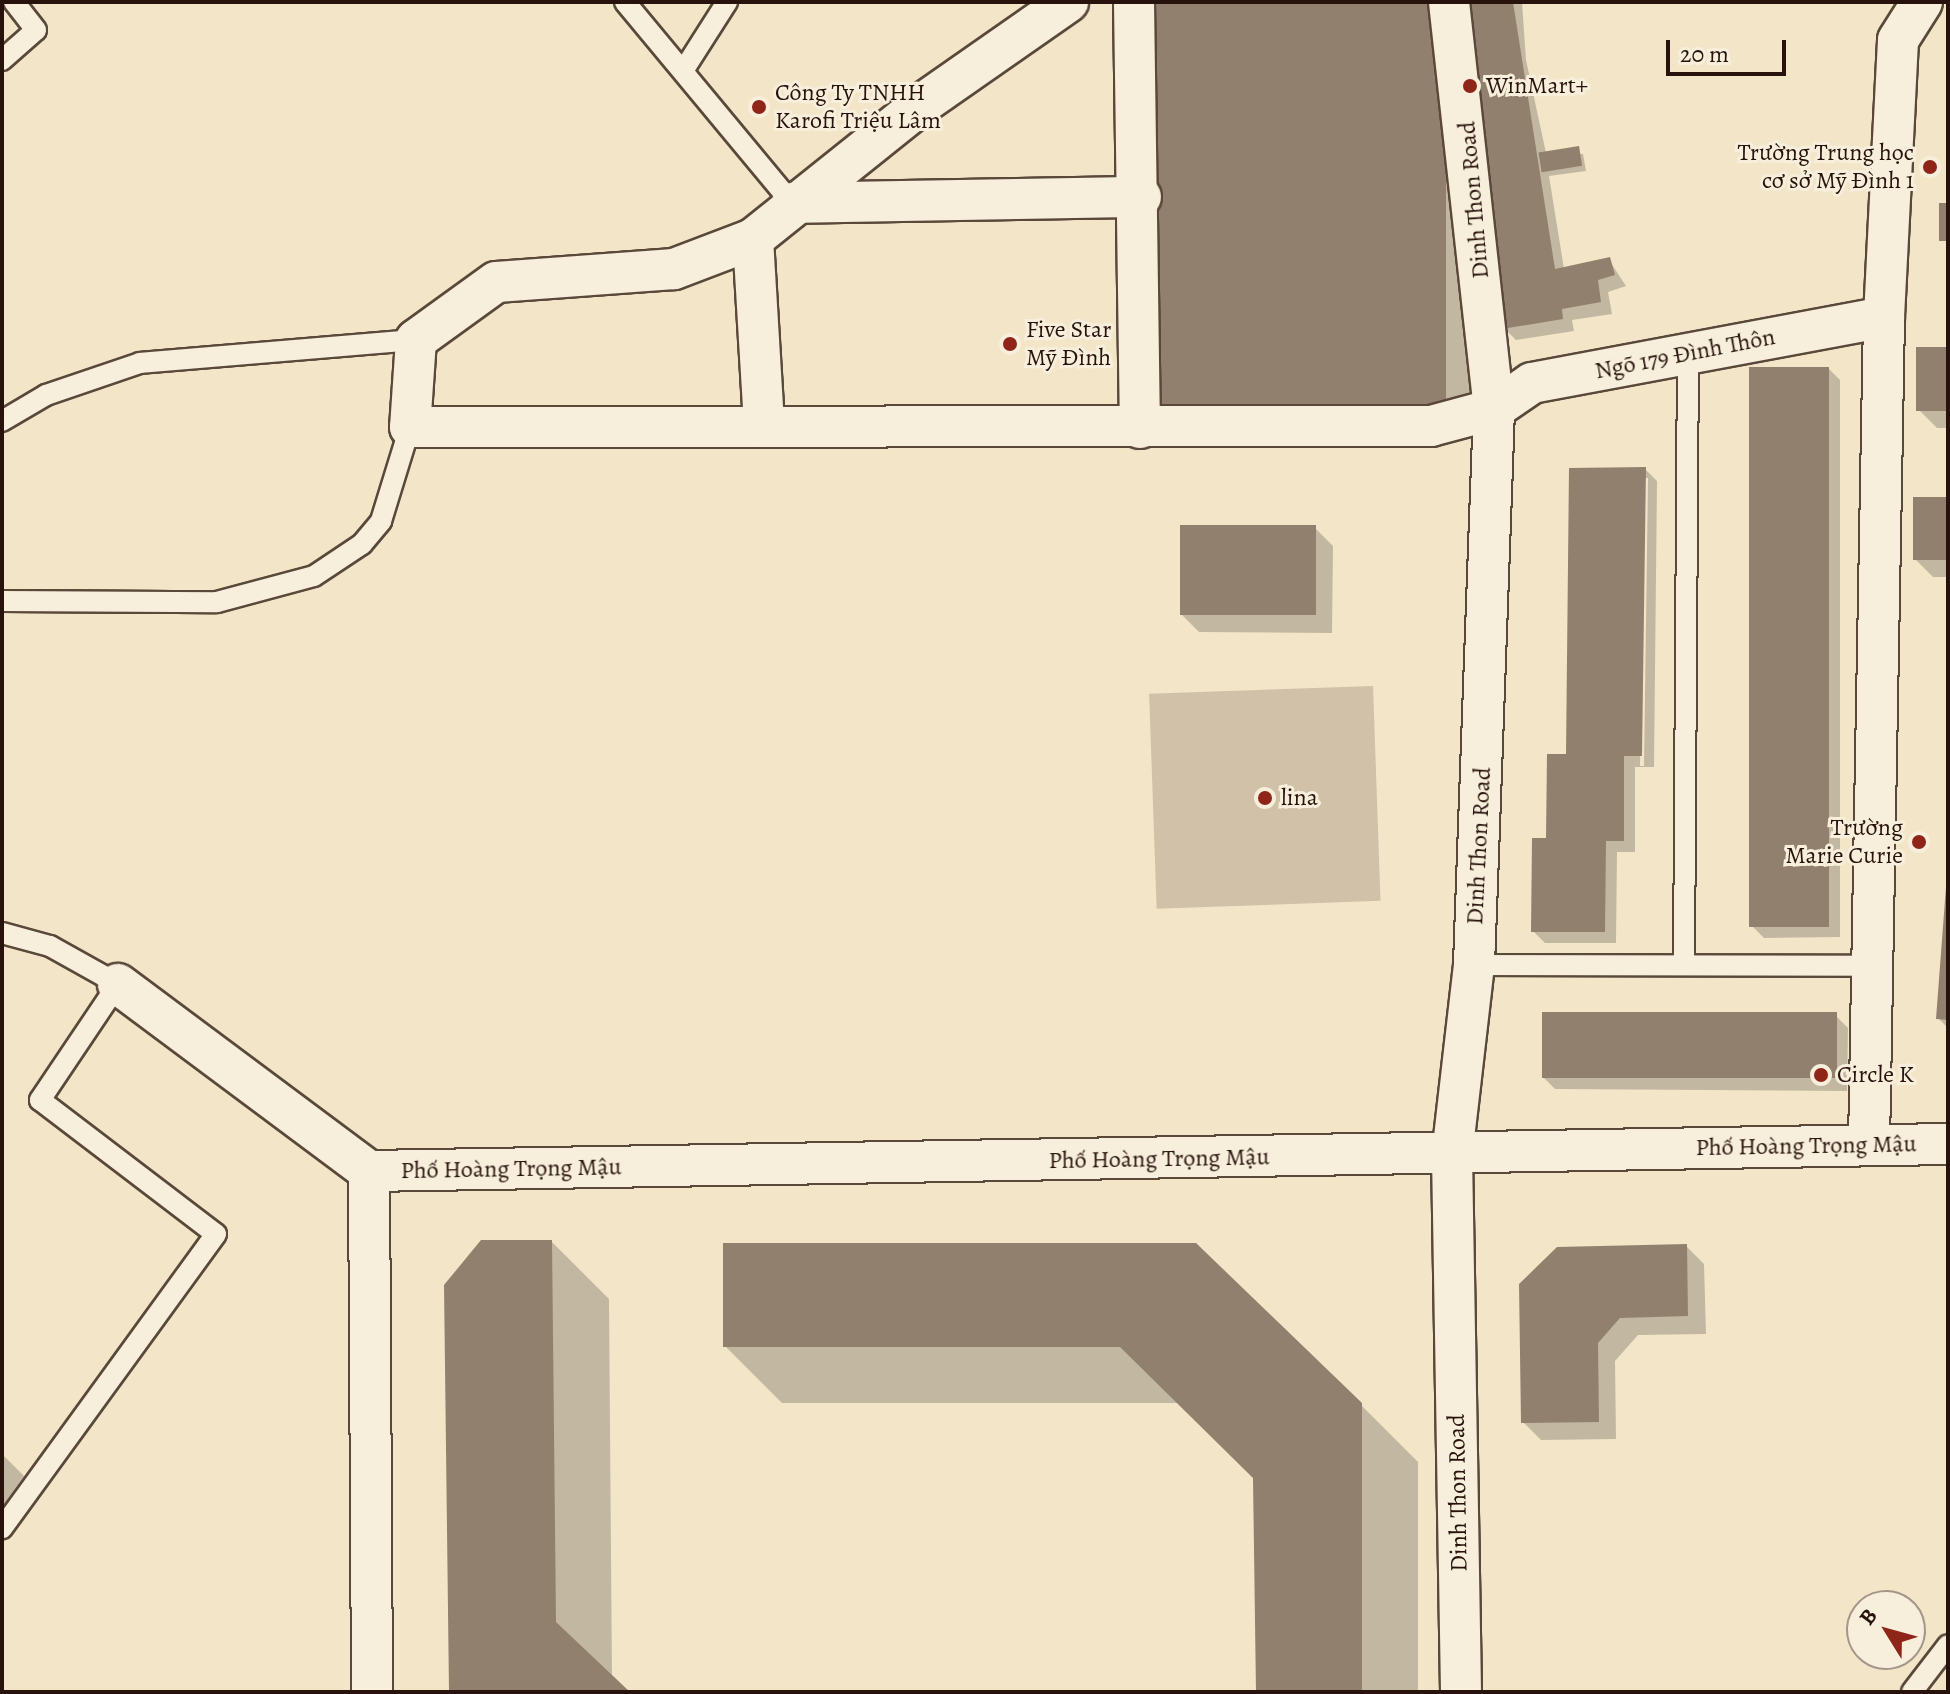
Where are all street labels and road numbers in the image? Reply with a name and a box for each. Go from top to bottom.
street label: Dinh Thon Road [1453,120,1495,280]
street label: Ngõ 179 Đình Thôn [1592,322,1778,386]
street label: Dinh Thon Road [1460,766,1498,926]
street label: Phố Hoàng Trọng Mậu [1695,1130,1917,1162]
street label: Phố Hoàng Trọng Mậu [1048,1143,1270,1175]
street label: Phố Hoàng Trọng Mậu [400,1153,622,1185]
street label: Dinh Thon Road [1442,1414,1474,1572]

